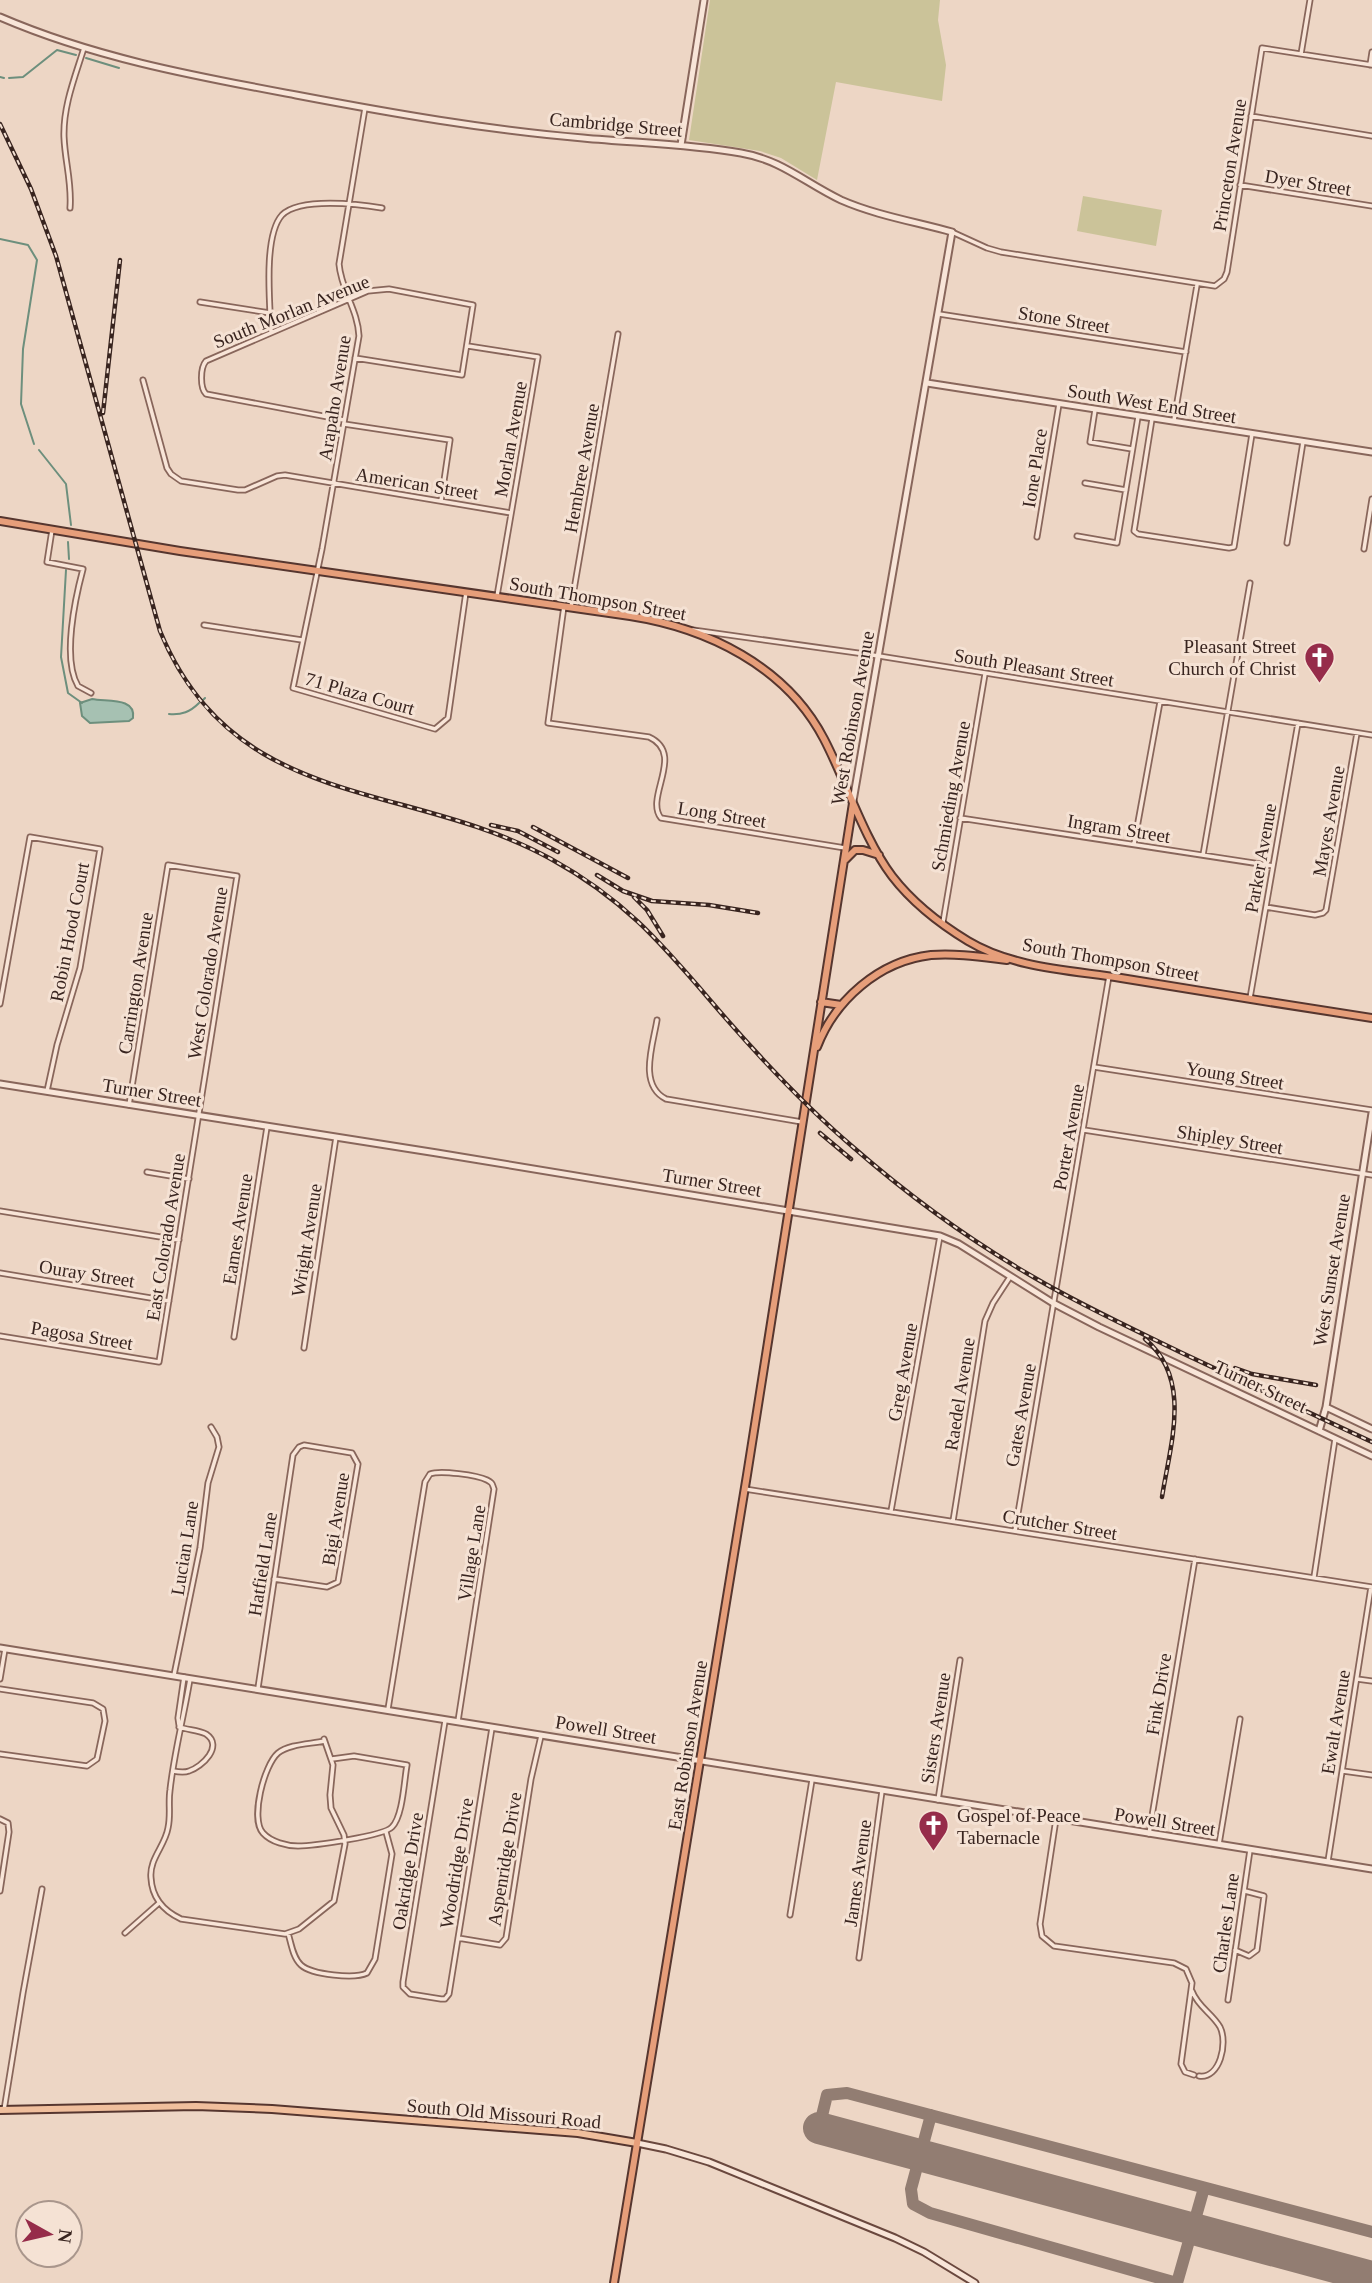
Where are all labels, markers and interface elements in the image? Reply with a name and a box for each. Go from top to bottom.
street label: Princeton Avenue [1209,97,1250,233]
street label: Cambridge Street [549,108,684,141]
street label: Dyer Street [1263,165,1353,200]
street label: South Morlan Avenue [210,271,372,352]
street label: Stone Street [1017,302,1112,337]
street label: Arapaho Avenue [314,334,355,462]
street label: Morlan Avenue [490,379,531,499]
street label: South West End Street [1066,380,1239,427]
street label: Hembree Avenue [560,402,603,534]
street label: Ione Place [1018,427,1051,509]
street label: American Street [354,463,480,504]
street label: South Thompson Street [508,573,689,625]
street label: West Robinson Avenue [827,629,878,807]
place label: Pleasant Street Church of Christ [1168,636,1297,679]
church icon: Pleasant Street Church of Christ [1302,640,1336,684]
street label: South Pleasant Street [953,644,1116,691]
street label: 71 Plaza Court [303,668,418,719]
street label: Schmieding Avenue [927,719,974,873]
street label: Mayes Avenue [1308,764,1349,878]
street label: Long Street [676,797,768,832]
street label: Parker Avenue [1241,802,1280,915]
street label: Ingram Street [1066,810,1173,847]
street label: Robin Hood Court [46,860,93,1004]
street label: West Colorado Avenue [183,885,232,1061]
street label: Carrington Avenue [114,910,157,1056]
street label: South Thompson Street [1021,934,1202,986]
street label: Young Street [1184,1057,1286,1094]
street label: Turner Street [101,1074,204,1111]
street label: Porter Avenue [1049,1082,1088,1192]
street label: Shipley Street [1175,1121,1285,1158]
street label: East Colorado Avenue [142,1152,189,1322]
street label: Turner Street [661,1164,764,1201]
street label: Eames Avenue [218,1172,257,1286]
street label: Wright Avenue [287,1182,326,1298]
street label: West Sunset Avenue [1309,1192,1354,1348]
street label: Ouray Street [38,1256,137,1292]
street label: Pagosa Street [29,1317,135,1354]
street label: Greg Avenue [884,1321,921,1423]
street label: Raedel Avenue [940,1336,979,1452]
street label: Turner Street [1211,1356,1311,1417]
street label: Gates Avenue [1001,1362,1040,1468]
street label: Bigi Avenue [318,1471,353,1567]
street label: Lucian Lane [167,1499,202,1597]
street label: Village Lane [453,1503,489,1603]
street label: Crutcher Street [1001,1505,1119,1544]
street label: Hatfield Lane [244,1511,281,1618]
street label: Fink Drive [1142,1652,1175,1737]
street label: East Robinson Avenue [664,1659,711,1832]
street label: Ewalt Avenue [1317,1668,1354,1776]
street label: Sisters Avenue [916,1671,955,1785]
street label: Powell Street [554,1711,659,1748]
street label: Aspenridge Drive [484,1790,525,1928]
street label: Woodridge Drive [436,1796,477,1930]
street label: Powell Street [1113,1803,1218,1840]
place label: Gospel of Peace Tabernacle [957,1805,1080,1848]
church icon: Gospel of Peace Tabernacle [917,1809,951,1853]
street label: Oakridge Drive [388,1811,427,1931]
street label: James Avenue [840,1818,875,1928]
street label: Charles Lane [1208,1872,1243,1974]
street label: South Old Missouri Road [406,2095,602,2132]
north arrow [14,2199,84,2269]
text: N [54,2228,77,2245]

